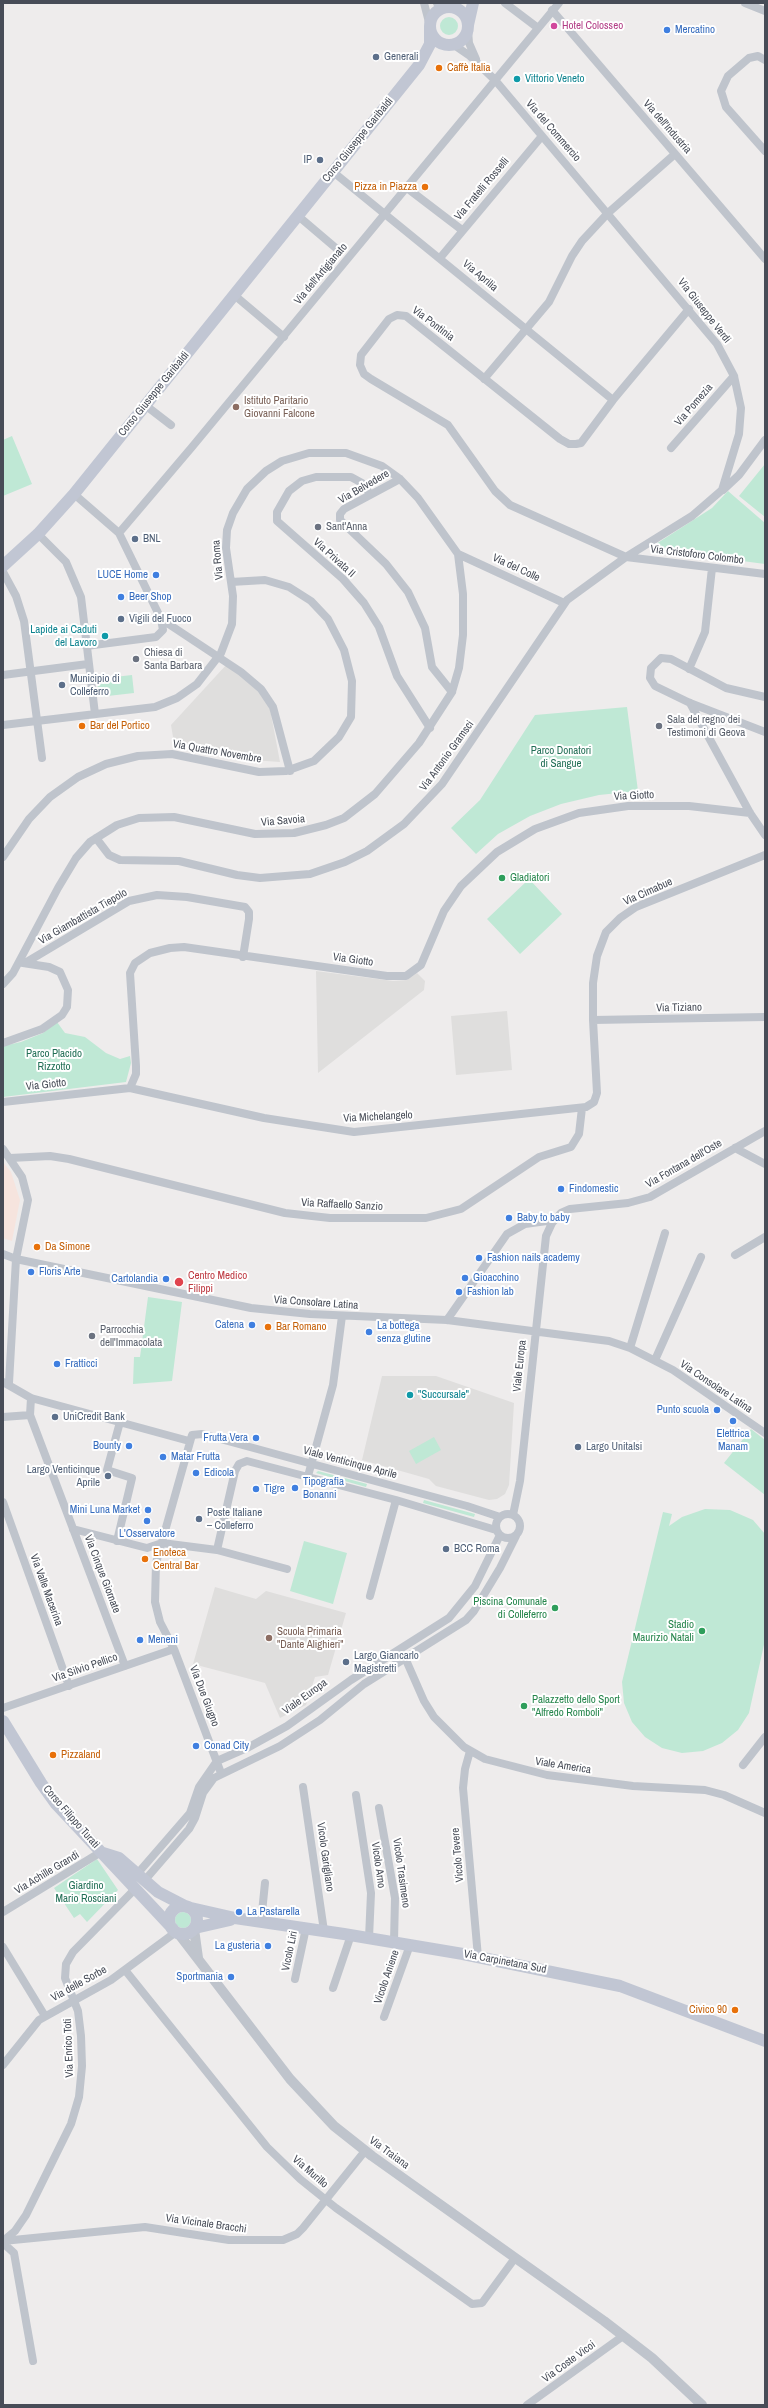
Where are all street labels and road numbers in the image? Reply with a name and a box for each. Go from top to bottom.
street label: Corso Giuseppe Garibaldi [320,95,396,185]
street label: Via dell'Industria [640,97,694,157]
street label: Via del Commercio [523,98,583,164]
street label: Via Fratelli Rosselli [452,155,512,223]
street label: Via dell'Artigianato [292,241,350,307]
street label: Via Aprilia [460,257,500,295]
street label: Via Giuseppe Verdi [675,276,733,346]
street label: Via Pontinia [409,304,457,344]
street label: Corso Giuseppe Garibaldi [116,349,192,439]
street label: Via Pomezia [672,381,716,429]
street label: Via Belvedere [336,467,392,507]
street label: Via Privata II [310,536,358,580]
street label: Via Roma [210,540,226,580]
street label: Via Cristoforo Colombo [649,543,745,567]
street label: Via del Colle [490,551,542,585]
street label: Via Antonio Gramsci [417,718,477,794]
street label: Via Quattro Novembre [171,738,263,766]
street label: Via Giotto [613,788,655,804]
street label: Via Savoia [261,813,305,829]
street label: Via Cimabue [621,875,675,909]
street label: Via Giambattista Tiepolo [36,886,130,948]
street label: Via Giotto [332,951,374,969]
street label: Via Tiziano [656,1001,702,1015]
street label: Via Giotto [25,1076,67,1094]
street label: Via Michelangelo [343,1109,413,1125]
street label: Via Fontana dell'Oste [644,1137,724,1191]
street label: Via Raffaello Sanzio [301,1196,383,1214]
street label: Via Consolare Latina [273,1293,359,1313]
street label: Viale Europa [511,1339,529,1393]
street label: Via Consolare Latina [677,1358,755,1416]
street label: Viale Venticinque Aprile [302,1444,398,1482]
street label: Via Cinque Giornate [81,1533,123,1615]
street label: Via Valle Macerina [27,1552,65,1628]
street label: Via Silvio Pellico [51,1651,119,1685]
street label: Via Due Giugno [186,1664,222,1728]
street label: Viale Europa [280,1676,330,1718]
street label: Viale America [534,1755,592,1777]
street label: Corso Filippo Turati [40,1783,102,1851]
street label: Vicolo Garigliano [314,1822,336,1892]
street label: Vicolo Tevere [449,1827,467,1883]
street label: Vicolo Trasimeno [390,1837,412,1909]
street label: Vicolo Arno [368,1841,388,1889]
street label: Via Achille Grandi [12,1849,82,1897]
street label: Vicolo Liri [279,1930,301,1972]
street label: Via Carpinetana Sud [462,1947,548,1977]
street label: Vicolo Aniene [372,1948,402,2006]
street label: Via delle Sorbe [49,1963,109,2005]
street label: Via Enrico Toti [61,2018,77,2078]
street label: Via Traiana [366,2134,412,2172]
street label: Via Murillo [289,2153,331,2191]
street label: Via Vicinale Bracchi [165,2212,247,2236]
street label: Via Coste Vicoi [540,2338,598,2386]

